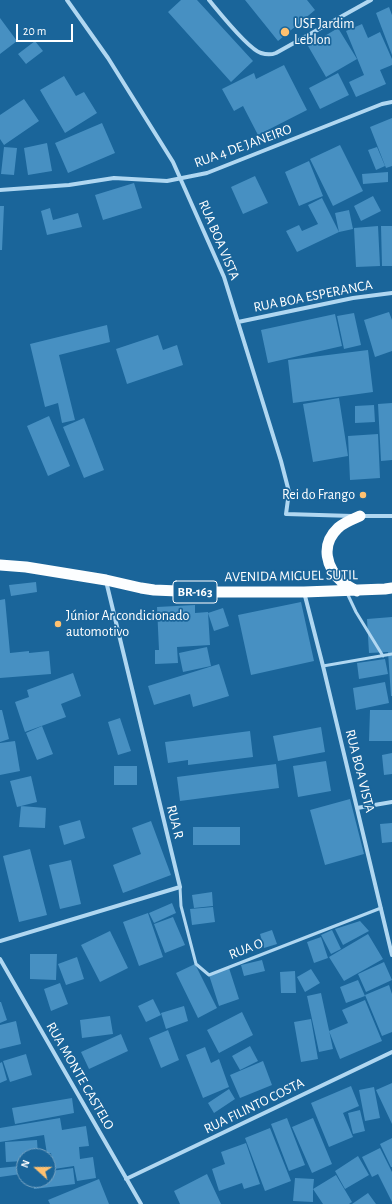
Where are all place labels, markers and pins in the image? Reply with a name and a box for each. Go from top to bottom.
place label: USF Jardim Leblon [294,16,354,48]
marker: USF Jardim Leblon [279,26,291,38]
place label: Rei do Frango [282,487,355,503]
marker: Rei do Frango [358,490,368,500]
place label: Júnior Ar condicionado automotivo [66,608,189,640]
marker: Júnior Ar condicionado automotivo [53,619,63,629]

